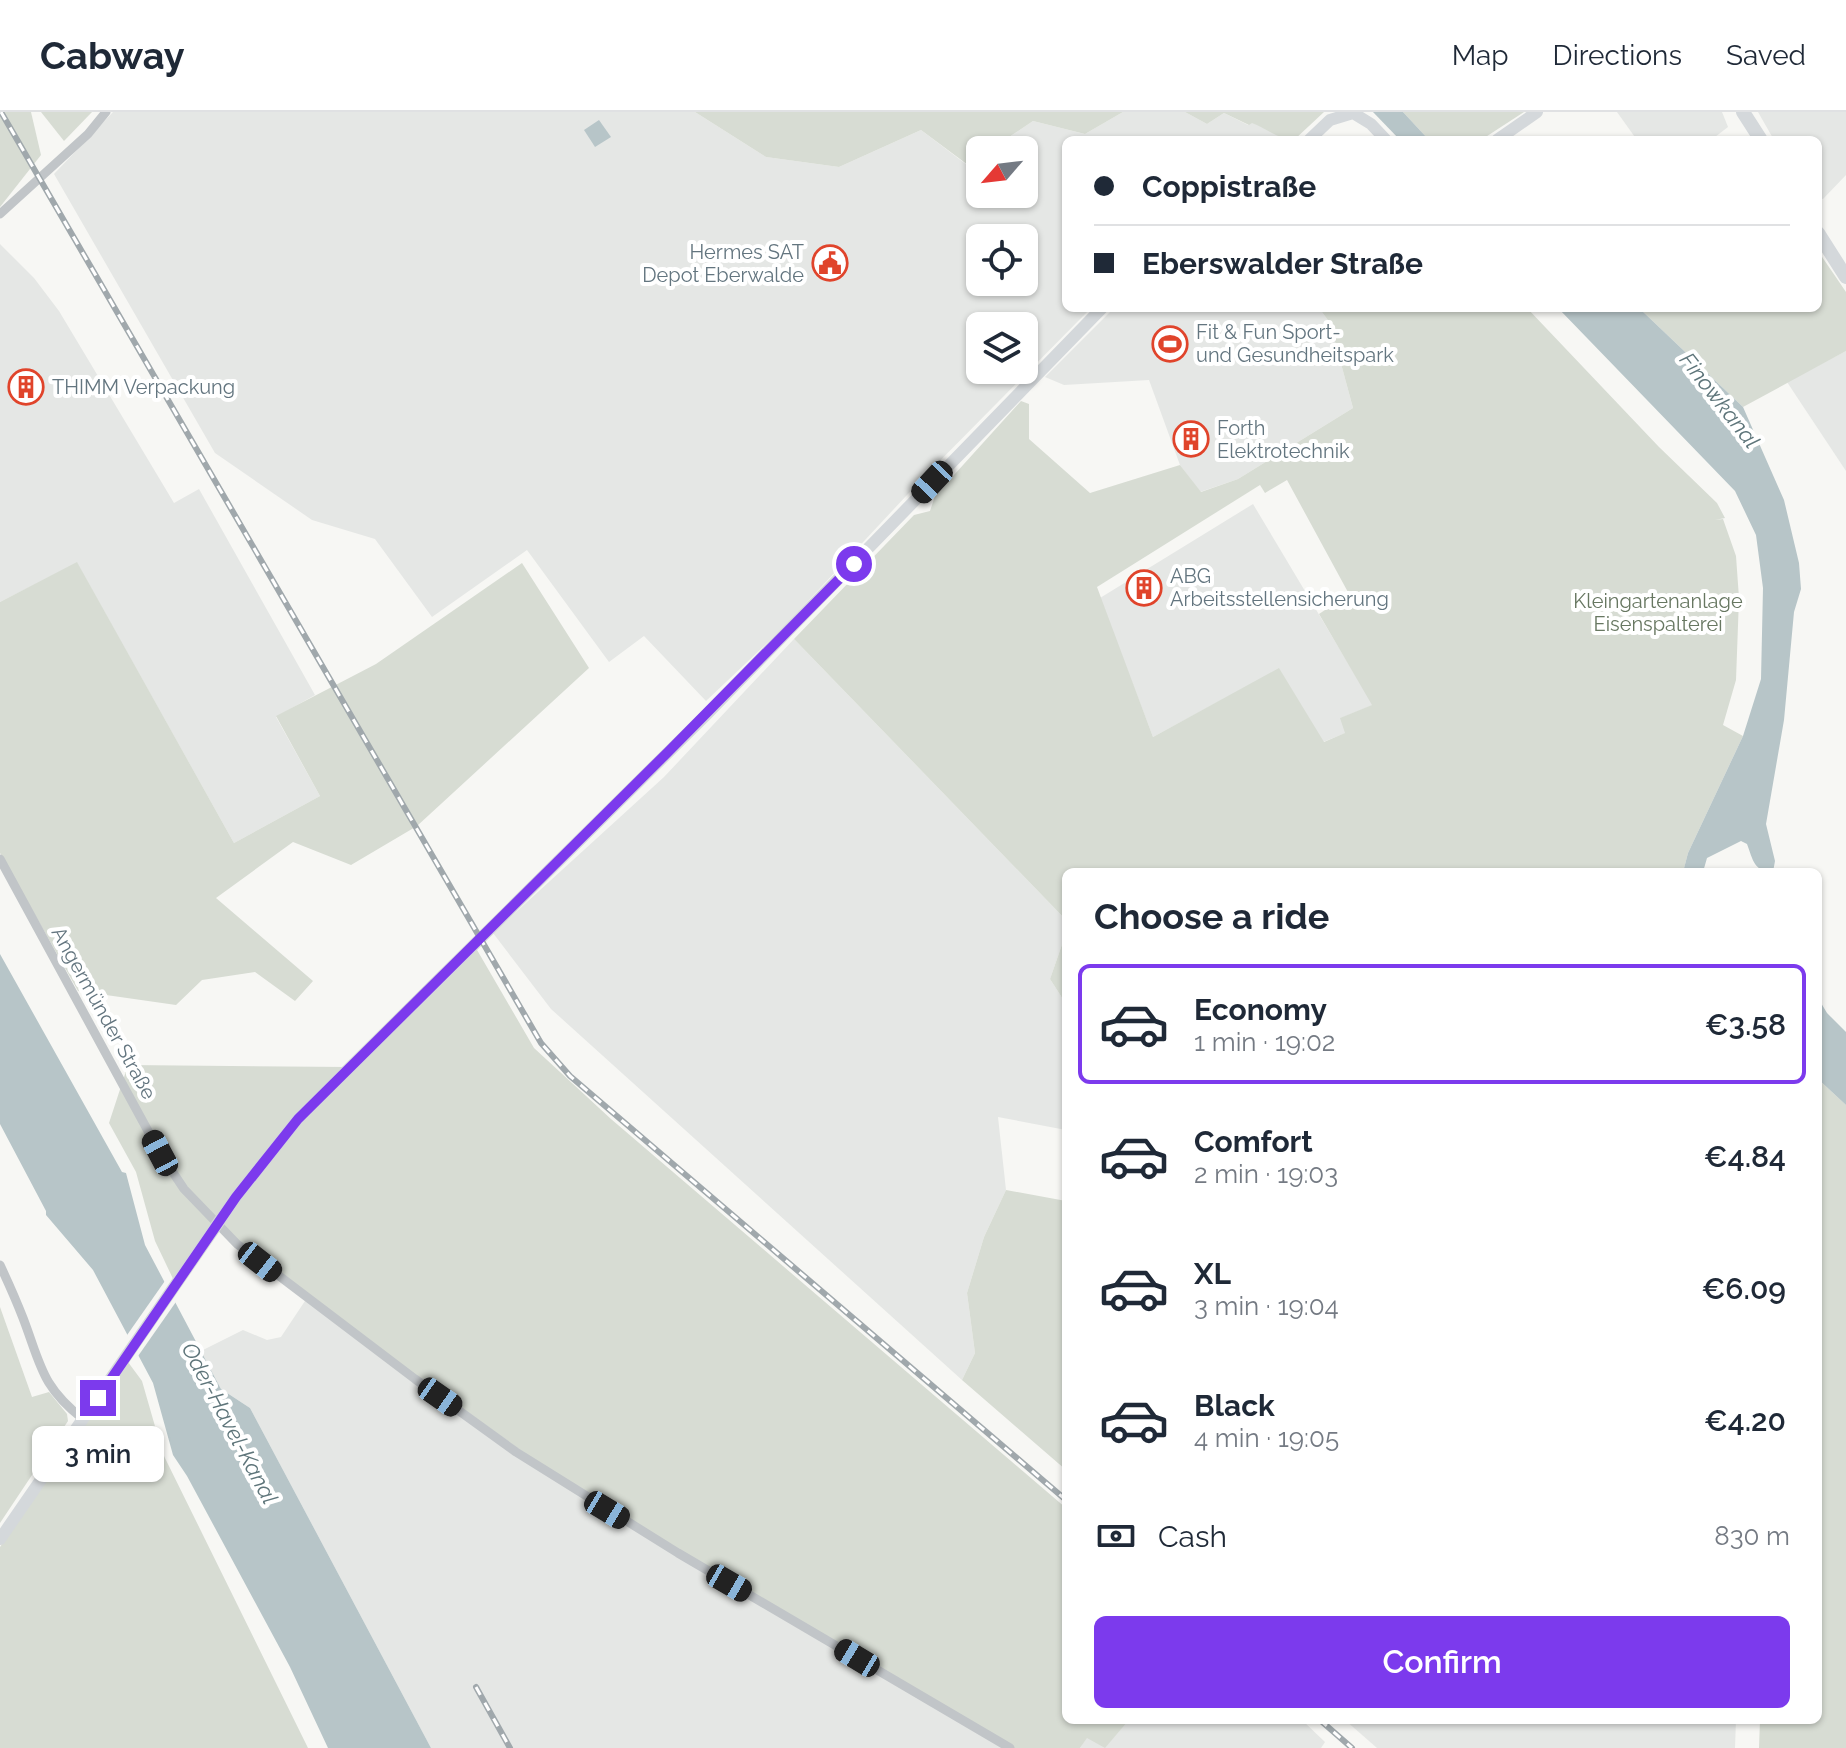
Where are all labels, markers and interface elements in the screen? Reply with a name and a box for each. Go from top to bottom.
text: Cabway [40,33,185,78]
text: Map [1452,39,1509,72]
text: Directions [1553,39,1682,72]
text: Saved [1726,39,1806,72]
north arrow [966,136,1038,208]
map controls [966,136,1038,384]
text: Coppistraße [1142,169,1316,204]
button: locate [966,224,1038,296]
place label: Hermes SAT Depot Eberwalde [642,240,804,287]
public building icon: Hermes SAT Depot Eberwalde [811,244,849,282]
text: Eberswalder Straße [1142,246,1423,281]
button: layers [966,312,1038,384]
place label: Fit & Fun Sport- und Gesundheitspark [1196,320,1394,367]
sports icon: Fit & Fun Sport- und Gesundheitspark [1151,325,1189,363]
water label: Finowkanal [1675,347,1766,453]
building icon: THIMM Verpackung [7,368,45,406]
place label: THIMM Verpackung [52,375,235,399]
place label: Forth Elektrotechnik [1217,416,1350,463]
building icon: Forth Elektrotechnik [1172,420,1210,458]
car [907,456,957,508]
route start [836,546,872,582]
place label: ABG Arbeitsstellensicherung [1170,564,1389,611]
building icon: ABG Arbeitsstellensicherung [1125,569,1163,607]
park label: Kleingartenanlage Eisenspalterei [1573,589,1743,636]
text: Choose a ride [1094,895,1329,937]
street label: Angermünder Straße [47,923,161,1104]
icon: car [1098,988,1170,1060]
text: Economy [1194,992,1327,1027]
text: €3.58 [1705,1007,1786,1042]
text: 1 min · 19:02 [1194,1027,1335,1057]
icon: car [1098,1120,1170,1192]
text: Comfort [1194,1124,1313,1159]
car [138,1126,182,1180]
text: €4.84 [1704,1139,1786,1174]
text: 2 min · 19:03 [1194,1159,1338,1189]
car [234,1238,286,1286]
icon: car [1098,1252,1170,1324]
text: XL [1194,1256,1231,1291]
text: €6.09 [1701,1271,1786,1306]
text: 3 min · 19:04 [1194,1291,1339,1321]
water label: Oder-Havel-Kanal [176,1338,284,1508]
car [413,1373,467,1421]
route end [80,1380,116,1416]
icon: car [1098,1384,1170,1456]
text: Black [1194,1388,1275,1423]
text: €4.20 [1704,1403,1786,1438]
text: 4 min · 19:05 [1194,1423,1339,1453]
callout: 3 min [32,1426,164,1482]
text: 3 min [65,1439,131,1469]
car [580,1487,634,1533]
icon: cash [1094,1514,1138,1558]
text: Cash [1158,1519,1227,1554]
text: 830 m [1714,1521,1790,1551]
car [702,1561,756,1605]
button: Confirm [1094,1616,1790,1708]
car [830,1635,884,1681]

